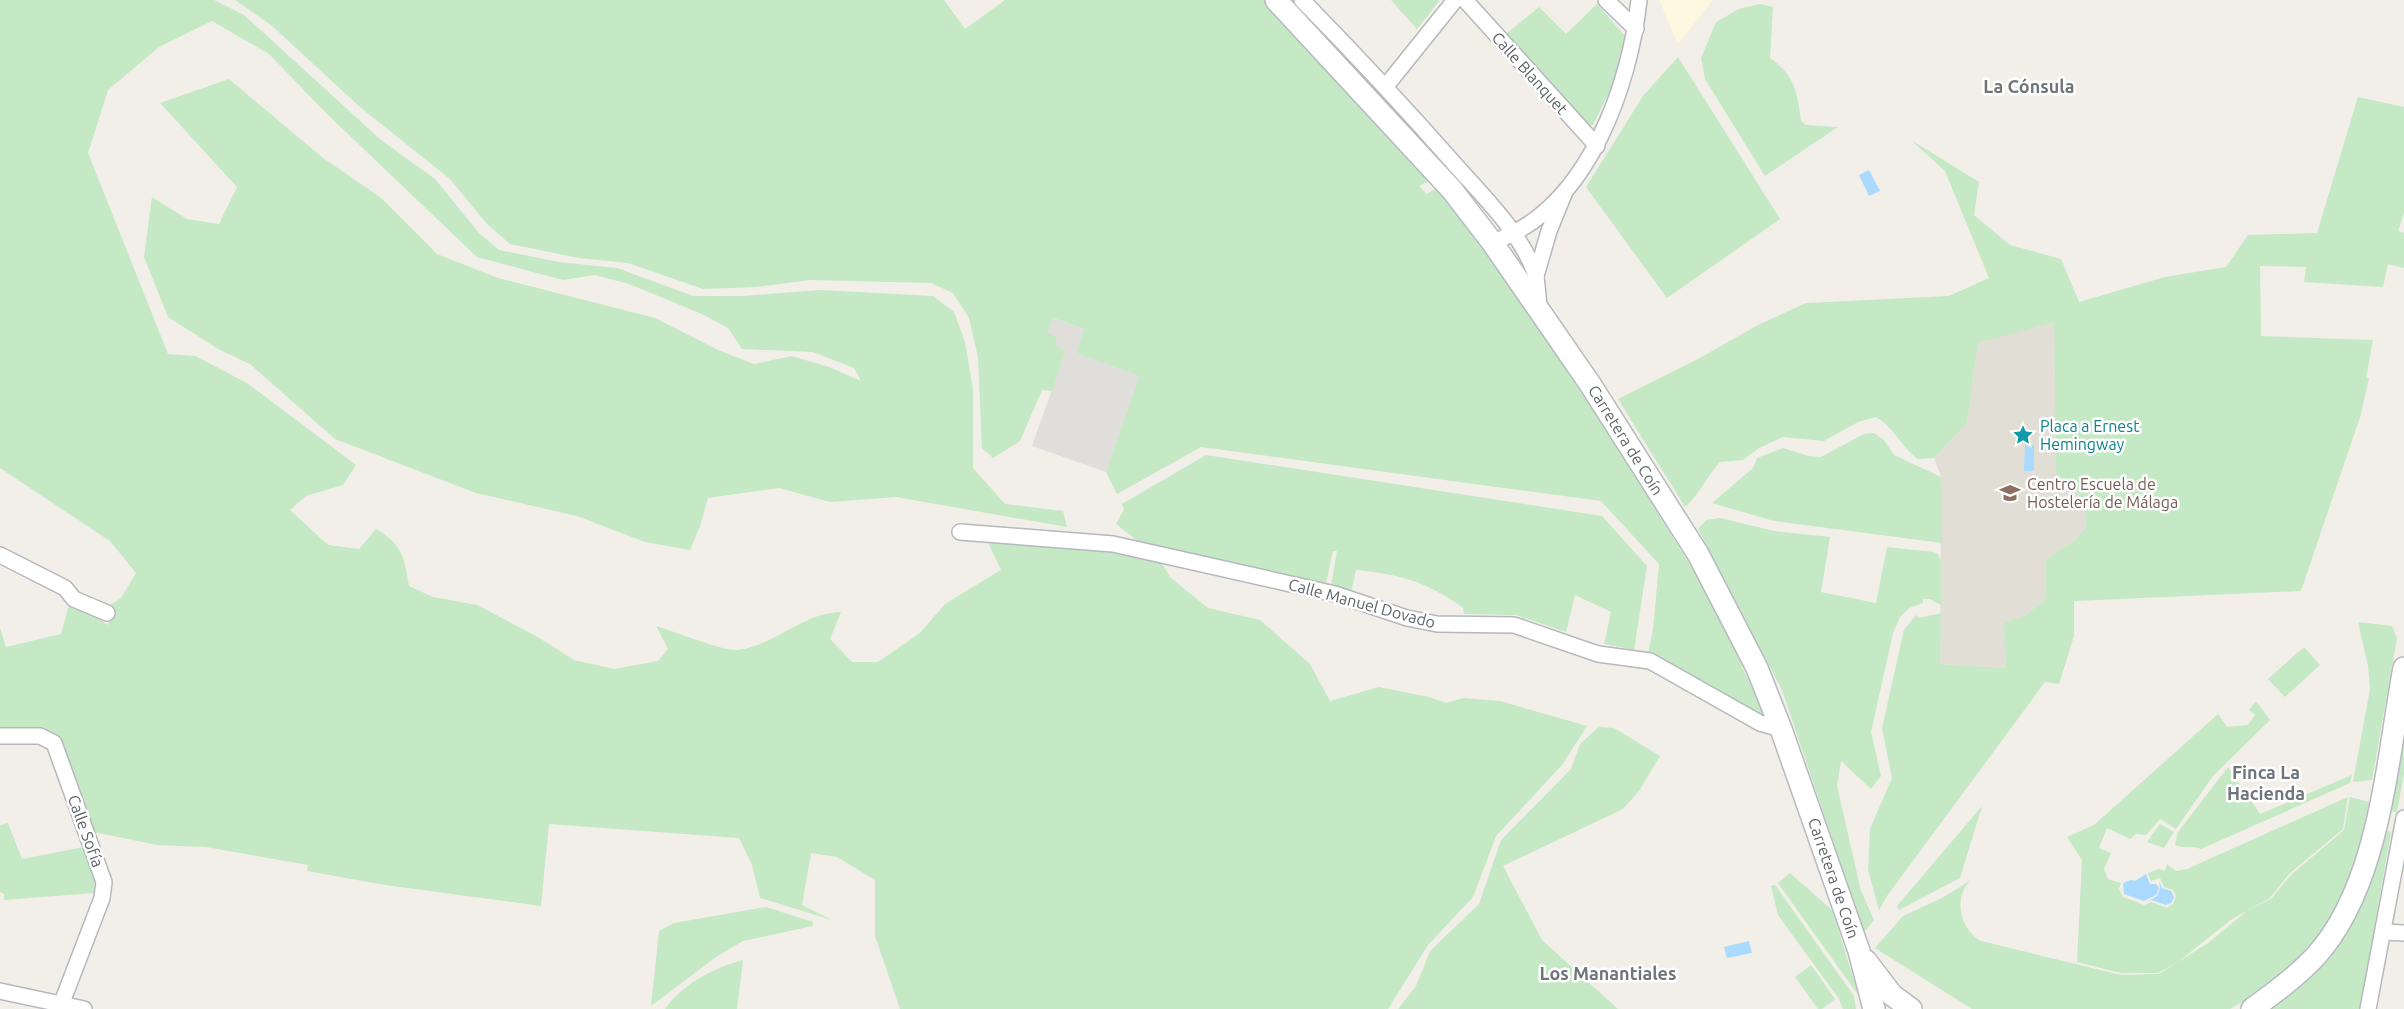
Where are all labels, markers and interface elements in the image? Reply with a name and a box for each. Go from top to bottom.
street label: Calle Blanquet [1488,28,1572,118]
district label: La Cónsula [1983,76,2075,96]
street label: Carretera de Coín [1585,382,1667,498]
place label: Placa a Ernest Hemingway [2040,417,2140,453]
place icon: Placa a Ernest Hemingway [2011,423,2035,447]
place label: Centro Escuela de Hostelería de Málaga [2027,475,2178,511]
school or university icon: Centro Escuela de Hostelería de Málaga [1998,481,2022,505]
street label: Calle Manuel Dovado [1287,575,1437,631]
district label: Finca La Hacienda [2227,762,2305,803]
street label: Calle Sofía [65,792,107,870]
street label: Carretera de Coín [1805,815,1863,941]
district label: Los Manantiales [1540,963,1676,983]

